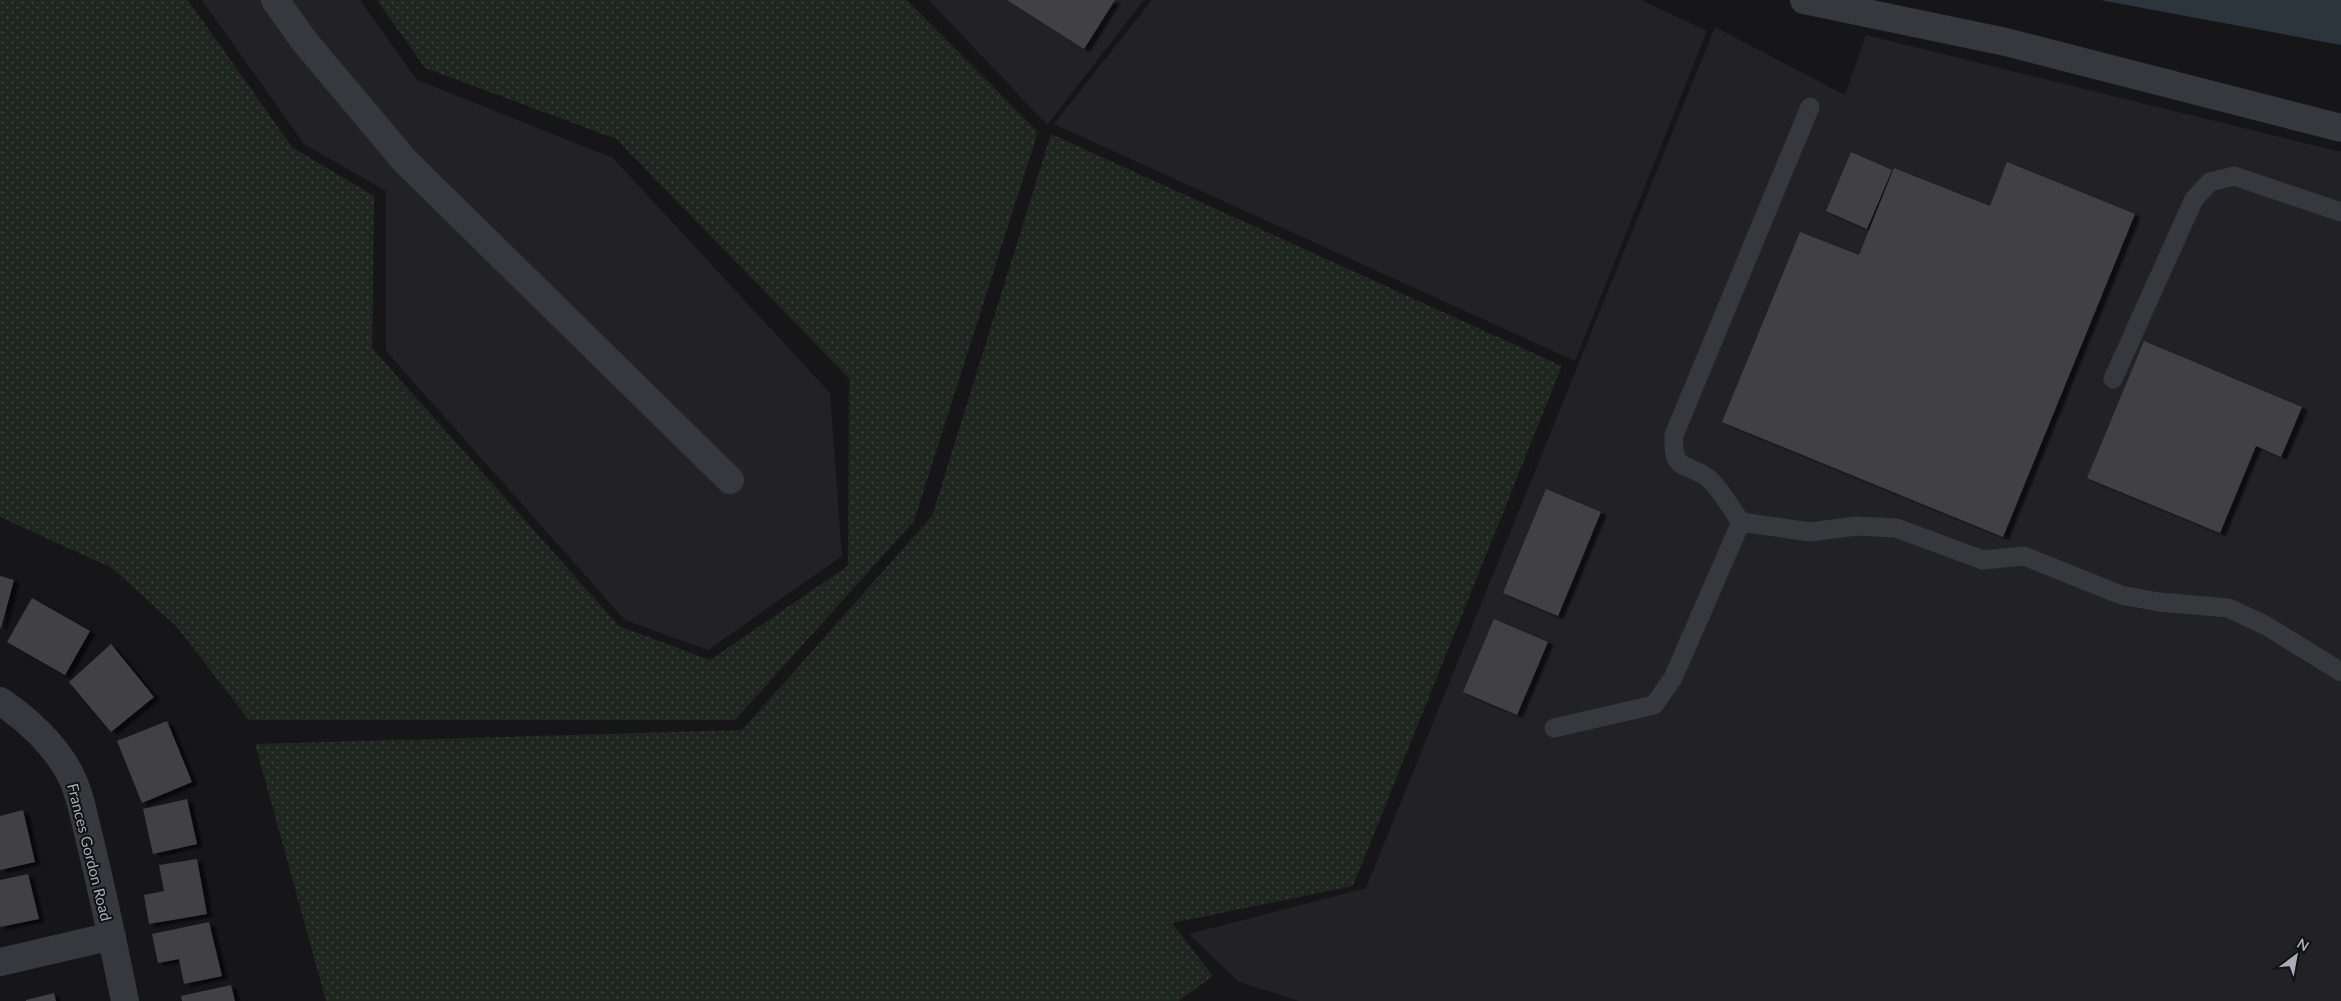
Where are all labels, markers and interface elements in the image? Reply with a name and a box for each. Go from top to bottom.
street label: Frances Gordon Road [64,781,116,923]
north arrow [2271,931,2321,981]
text: N [2294,934,2312,955]

